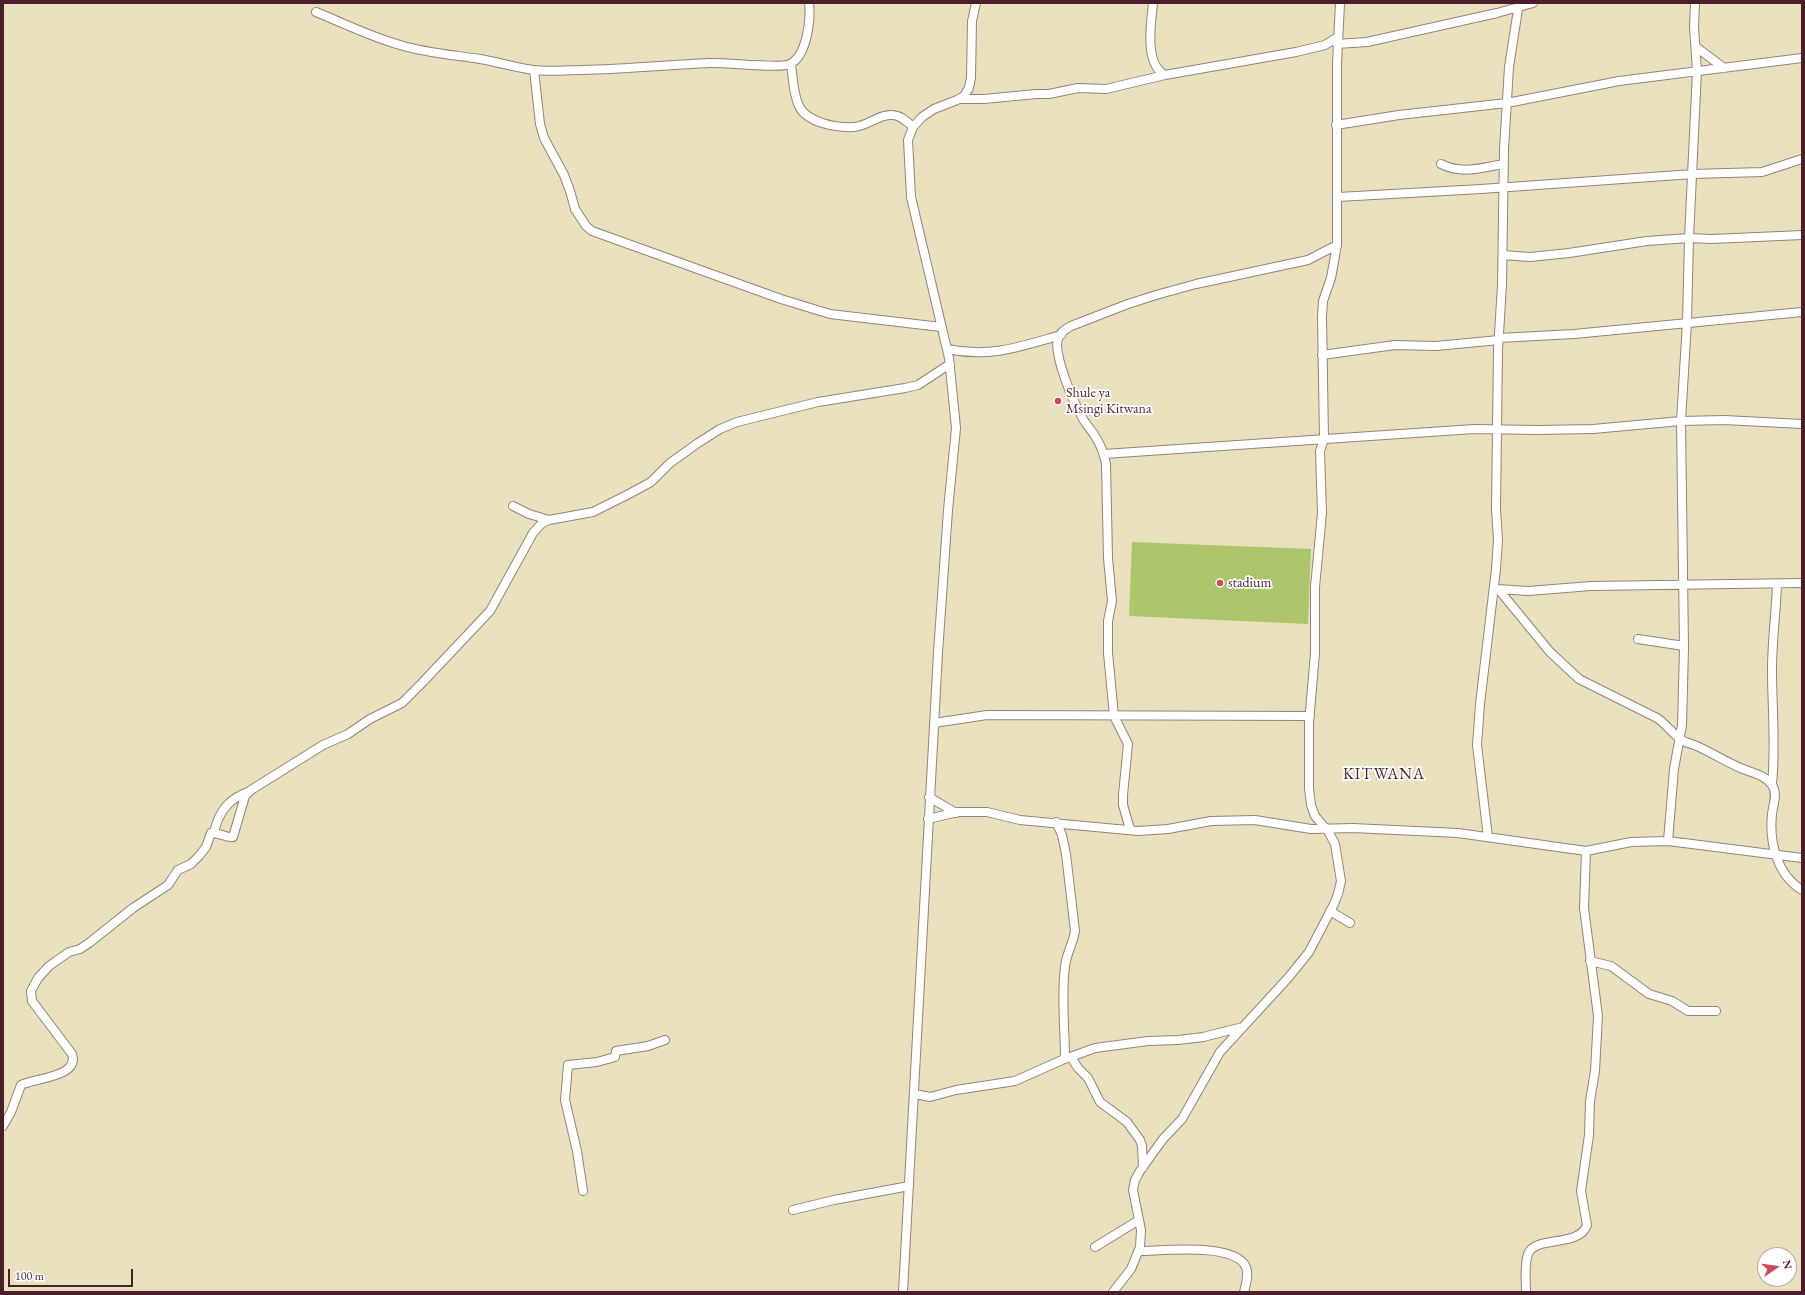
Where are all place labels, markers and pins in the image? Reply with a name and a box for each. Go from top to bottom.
place label: Shule ya Msingi Kitwana [1066,385,1152,418]
marker: Shule ya Msingi Kitwana [1053,396,1063,406]
place label: stadium [1228,575,1271,591]
marker: stadium [1215,578,1225,588]

